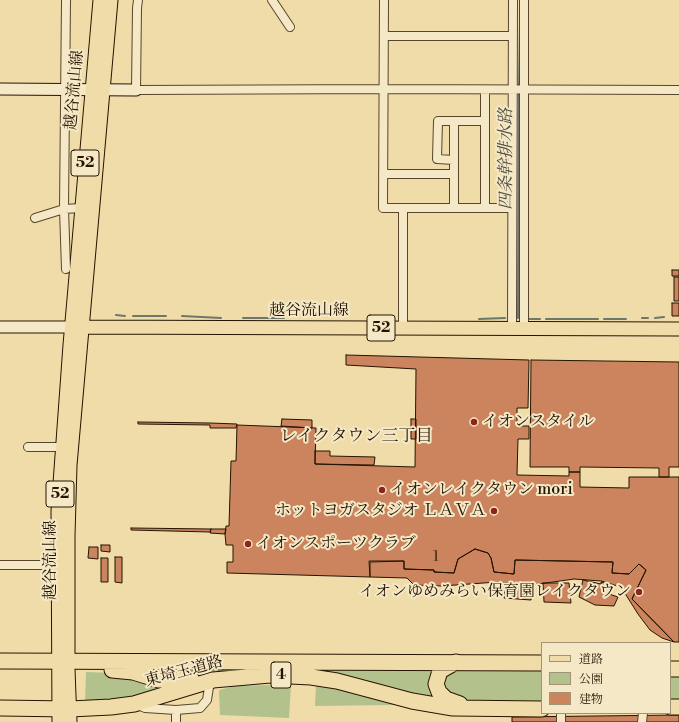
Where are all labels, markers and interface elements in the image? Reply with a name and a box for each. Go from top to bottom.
street label: 越谷流山線 [62,49,88,131]
water label: 四条幹排水路 [497,108,517,210]
road number: 52 [71,150,99,176]
street label: 越谷流山線 [269,301,349,321]
road number: 52 [367,315,395,341]
place label: イオンスタイル [482,412,594,432]
marker: イオンスタイル [469,417,479,427]
district label: レイクタウン三丁目 [280,427,432,447]
place label: イオンレイクタウン mori [390,480,573,500]
road number: 52 [46,481,74,507]
marker: イオンレイクタウン mori [377,485,387,495]
place label: ホットヨガスタジオ ＬＡＶＡ [275,501,486,521]
marker: ホットヨガスタジオ ＬＡＶＡ [489,506,499,516]
street label: 越谷流山線 [41,520,61,600]
place label: イオンスポーツクラブ [256,534,416,554]
marker: イオンスポーツクラブ [243,539,253,549]
house number: 1 [433,550,439,566]
place label: イオンゆめみらい保育園レイクタウン [359,582,631,602]
marker: イオンゆめみらい保育園レイクタウン [634,587,644,597]
legend [541,642,671,714]
street label: 東埼玉道路 [143,652,225,692]
text: 道路 [579,652,603,667]
road number: 4 [271,662,291,688]
text: 公園 [579,672,603,687]
text: 建物 [579,692,603,707]

